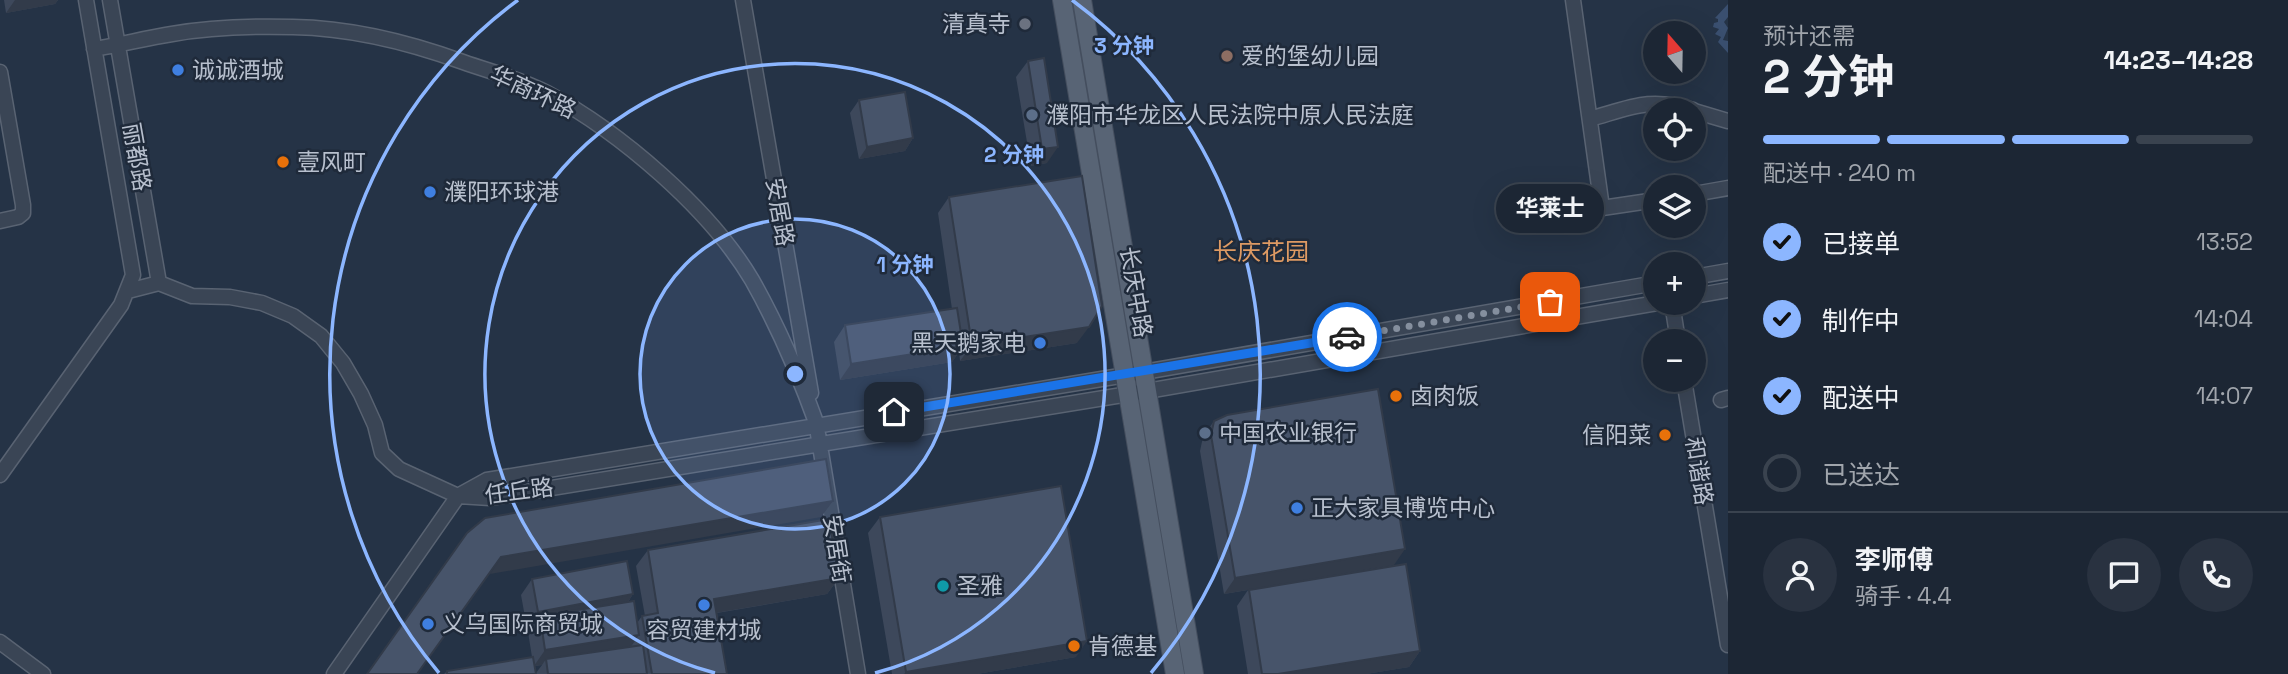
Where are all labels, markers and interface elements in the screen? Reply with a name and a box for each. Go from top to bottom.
place label: 清真寺 [942,9,1011,39]
marker: 清真寺 [1017,16,1033,32]
north arrow [1643,21,1706,84]
map controls [1643,21,1706,392]
text: 预计还需 [1763,21,1855,51]
text: 3 分钟 [1094,32,1154,59]
place label: 爱的堡幼儿园 [1241,41,1379,71]
text: 14:23–14:28 [2103,43,2253,77]
marker: 爱的堡幼儿园 [1219,48,1235,64]
text: 2 分钟 [1763,48,1894,106]
place label: 诚诚酒城 [192,55,284,85]
street label: 华商环路 [485,59,581,125]
marker: 诚诚酒城 [170,62,186,78]
button: locate [1643,98,1706,161]
place label: 濮阳市华龙区人民法院中原人民法庭 [1046,100,1414,130]
marker: 濮阳市华龙区人民法院中原人民法庭 [1024,107,1040,123]
street label: 丽都路 [116,120,158,194]
text: 2 分钟 [984,141,1044,168]
place label: 壹风町 [297,147,366,177]
marker: 壹风町 [275,154,291,170]
text: 配送中 · 240 m [1763,158,1916,188]
street label: 安居路 [759,175,801,249]
button: layers [1643,175,1706,238]
place label: 濮阳环球港 [444,177,559,207]
callout: 华莱士 [1496,183,1604,232]
marker: 濮阳环球港 [422,184,438,200]
text: 华莱士 [1516,193,1585,223]
icon: check [1763,223,1801,261]
text: 已接单 [1822,227,1900,261]
text: 13:52 [2196,227,2253,257]
district label: 长庆花园 [1213,236,1309,267]
street label: 长庆中路 [1113,244,1159,340]
text: 1 分钟 [877,251,933,278]
button: + [1643,252,1706,315]
pin [1520,272,1580,332]
icon: bag [1531,283,1569,321]
icon: check [1763,300,1801,338]
courier [1312,302,1382,372]
text: 制作中 [1822,304,1900,338]
text: 14:04 [2194,304,2253,334]
icon: car [1328,318,1366,356]
place label: 黑天鹅家电 [911,328,1026,358]
button: − [1643,329,1706,392]
marker: 黑天鹅家电 [1032,335,1048,351]
centre of rings [783,362,807,386]
icon: check [1763,377,1801,415]
place label: 卤肉饭 [1410,381,1479,411]
text: 配送中 [1822,381,1900,415]
text: 14:07 [2196,381,2253,411]
pin [864,382,924,442]
marker: 卤肉饭 [1388,388,1404,404]
icon: home [875,393,913,431]
place label: 中国农业银行 [1219,418,1357,448]
place label: 信阳菜 [1582,420,1651,450]
marker: 中国农业银行 [1197,425,1213,441]
marker: 信阳菜 [1657,427,1673,443]
street label: 和谐路 [1679,435,1719,507]
text: 已送达 [1822,458,1900,492]
street label: 任丘路 [483,472,555,510]
place label: 正大家具博览中心 [1311,493,1495,523]
marker: 正大家具博览中心 [1289,500,1305,516]
street label: 安居街 [817,513,857,585]
button: person [1763,538,1837,612]
button: chat [2087,538,2161,612]
button: phone [2179,538,2253,612]
text: 李师傅 [1855,543,1933,577]
place label: 圣雅 [957,571,1003,601]
marker: 圣雅 [935,578,951,594]
text: 骑手 · 4.4 [1855,581,1952,611]
marker: 容贸建材城 [696,597,712,613]
place label: 义乌国际商贸城 [442,609,603,639]
place label: 容贸建材城 [647,615,762,645]
marker: 义乌国际商贸城 [420,616,436,632]
place label: 肯德基 [1088,631,1157,661]
marker: 肯德基 [1066,638,1082,654]

